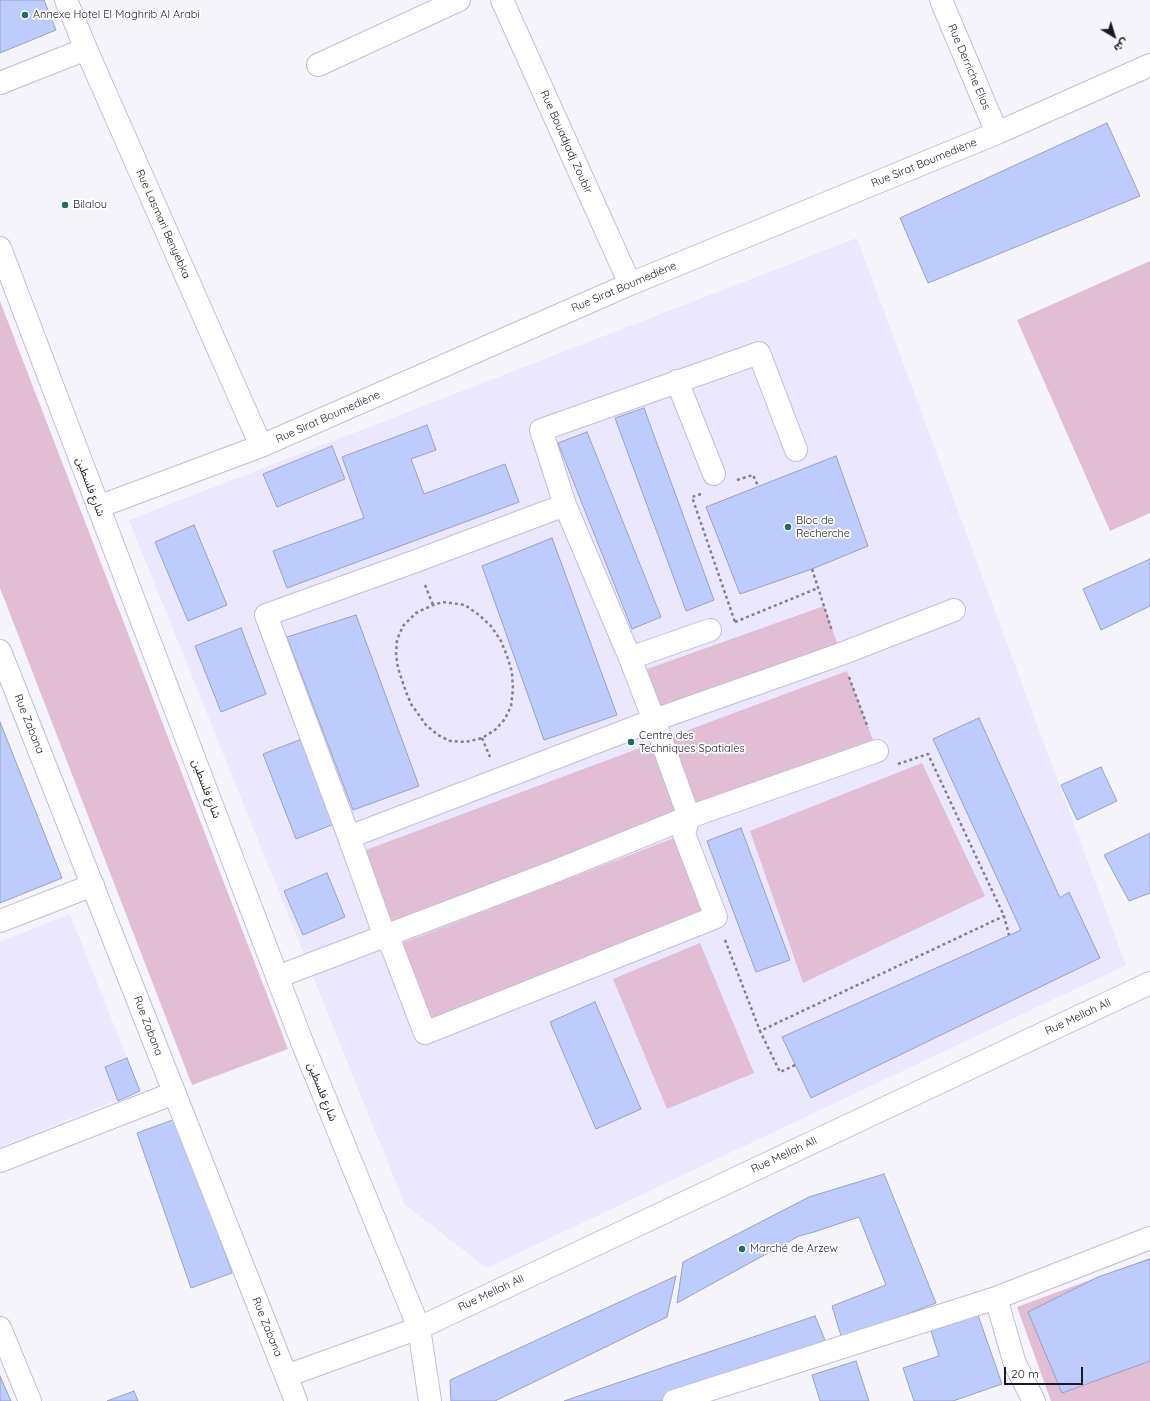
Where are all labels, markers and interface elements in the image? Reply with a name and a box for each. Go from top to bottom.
place label: Annexe Hotel El Maghrib Al Arabi [33,8,200,22]
marker: Annexe Hotel El Maghrib Al Arabi [20,10,30,20]
north arrow [1094,16,1134,56]
street label: Rue Derriche Elias [945,22,993,112]
text: ش [1111,35,1132,56]
street label: Rue Bouadjadj Zoubir [537,88,595,196]
street label: Rue Sirat Boumediène [869,136,979,190]
street label: Rue Lasmari Benyebka [133,167,193,281]
place label: Bilalou [73,198,107,212]
marker: Bilalou [60,200,70,210]
street label: Rue Sirat Boumediène [569,259,679,315]
street label: Rue Sirat Boumediène [274,388,382,446]
street label: شارع فلسطين [73,456,107,518]
place label: Bloc de Recherche [796,514,850,540]
marker: Bloc de Recherche [783,522,793,532]
street label: Rue Zabana [11,692,47,756]
place label: Centre des Techniques Spatiales [639,729,745,755]
marker: Centre des Techniques Spatiales [626,737,636,747]
street label: شارع فلسطين [189,758,223,820]
street label: Rue Zabana [131,994,165,1058]
street label: Rue Mellah Ali [1043,996,1113,1038]
street label: شارع فلسطين [304,1061,340,1123]
street label: Rue Mellah Ali [749,1134,819,1176]
place label: Marché de Arzew [750,1242,838,1256]
marker: Marché de Arzew [737,1244,747,1254]
street label: Rue Mellah Ali [456,1272,526,1314]
street label: Rue Zabana [249,1295,285,1359]
scale bar [1006,1359,1085,1385]
text: 20 m [1011,1366,1039,1381]

